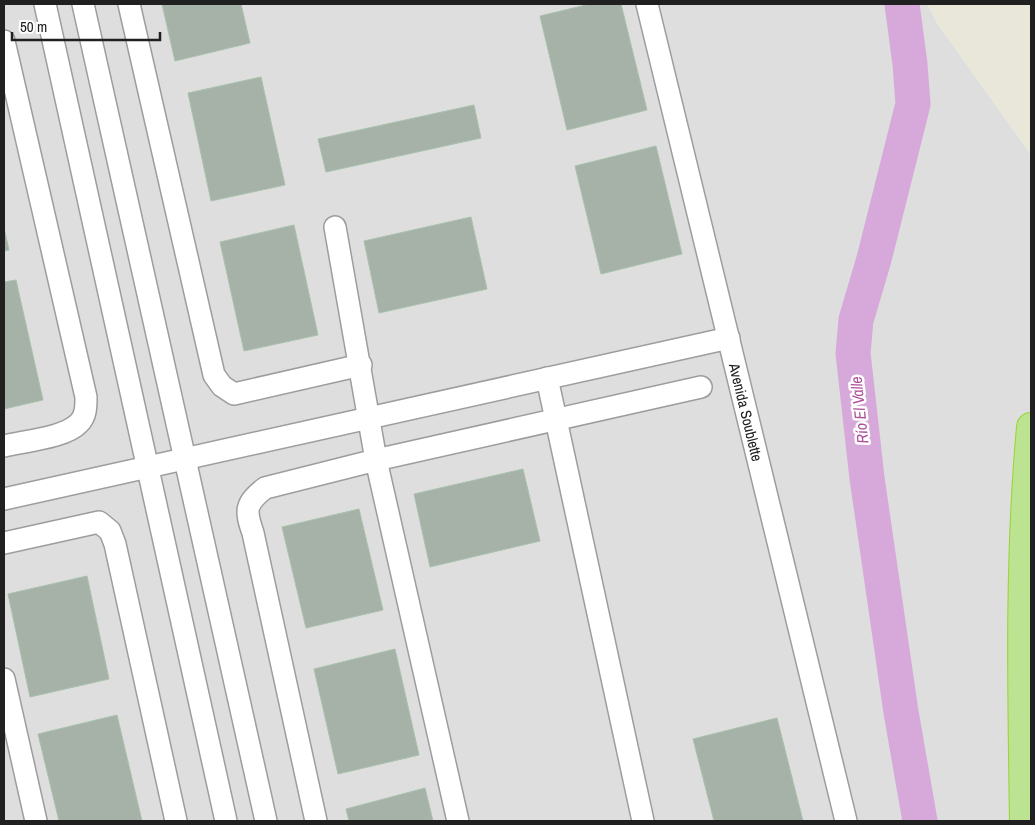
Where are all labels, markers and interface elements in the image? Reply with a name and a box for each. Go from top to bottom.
scale bar [12,10,160,42]
text: 50 m [20,16,47,37]
street label: Avenida Soublette [724,360,769,463]
water label: Río El Valle [845,375,873,445]

